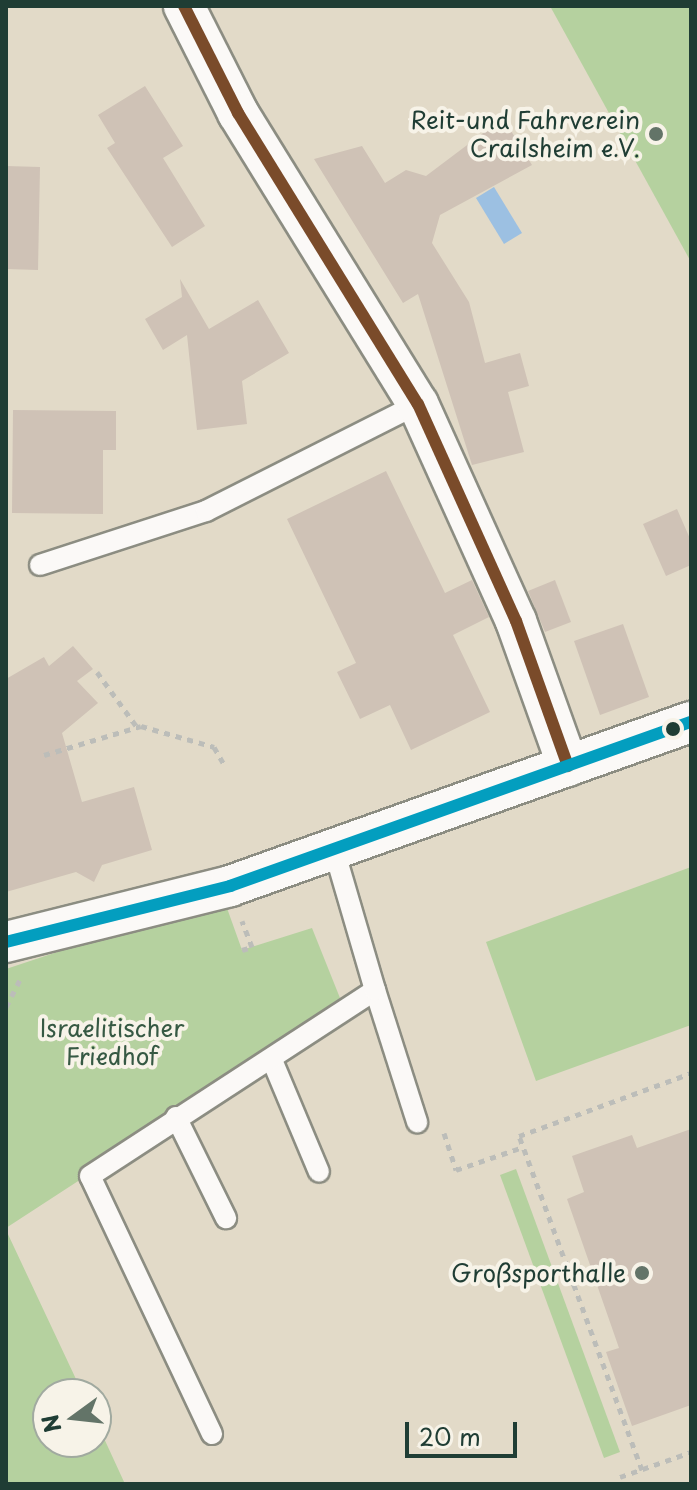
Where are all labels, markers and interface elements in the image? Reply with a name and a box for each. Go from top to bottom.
place label: Reit-und Fahrverein Crailsheim e.V. [412,106,640,162]
marker: Reit-und Fahrverein Crailsheim e.V. [647,125,665,143]
unlabelled marker [665,721,681,737]
park label: Israelitischer Friedhof [40,1014,184,1070]
place label: Großsporthalle [451,1259,626,1287]
marker: Großsporthalle [633,1264,651,1282]
north arrow [32,1378,112,1458]
scale bar [409,1406,521,1456]
text: N [32,1411,68,1437]
text: 20 m [419,1418,481,1454]

